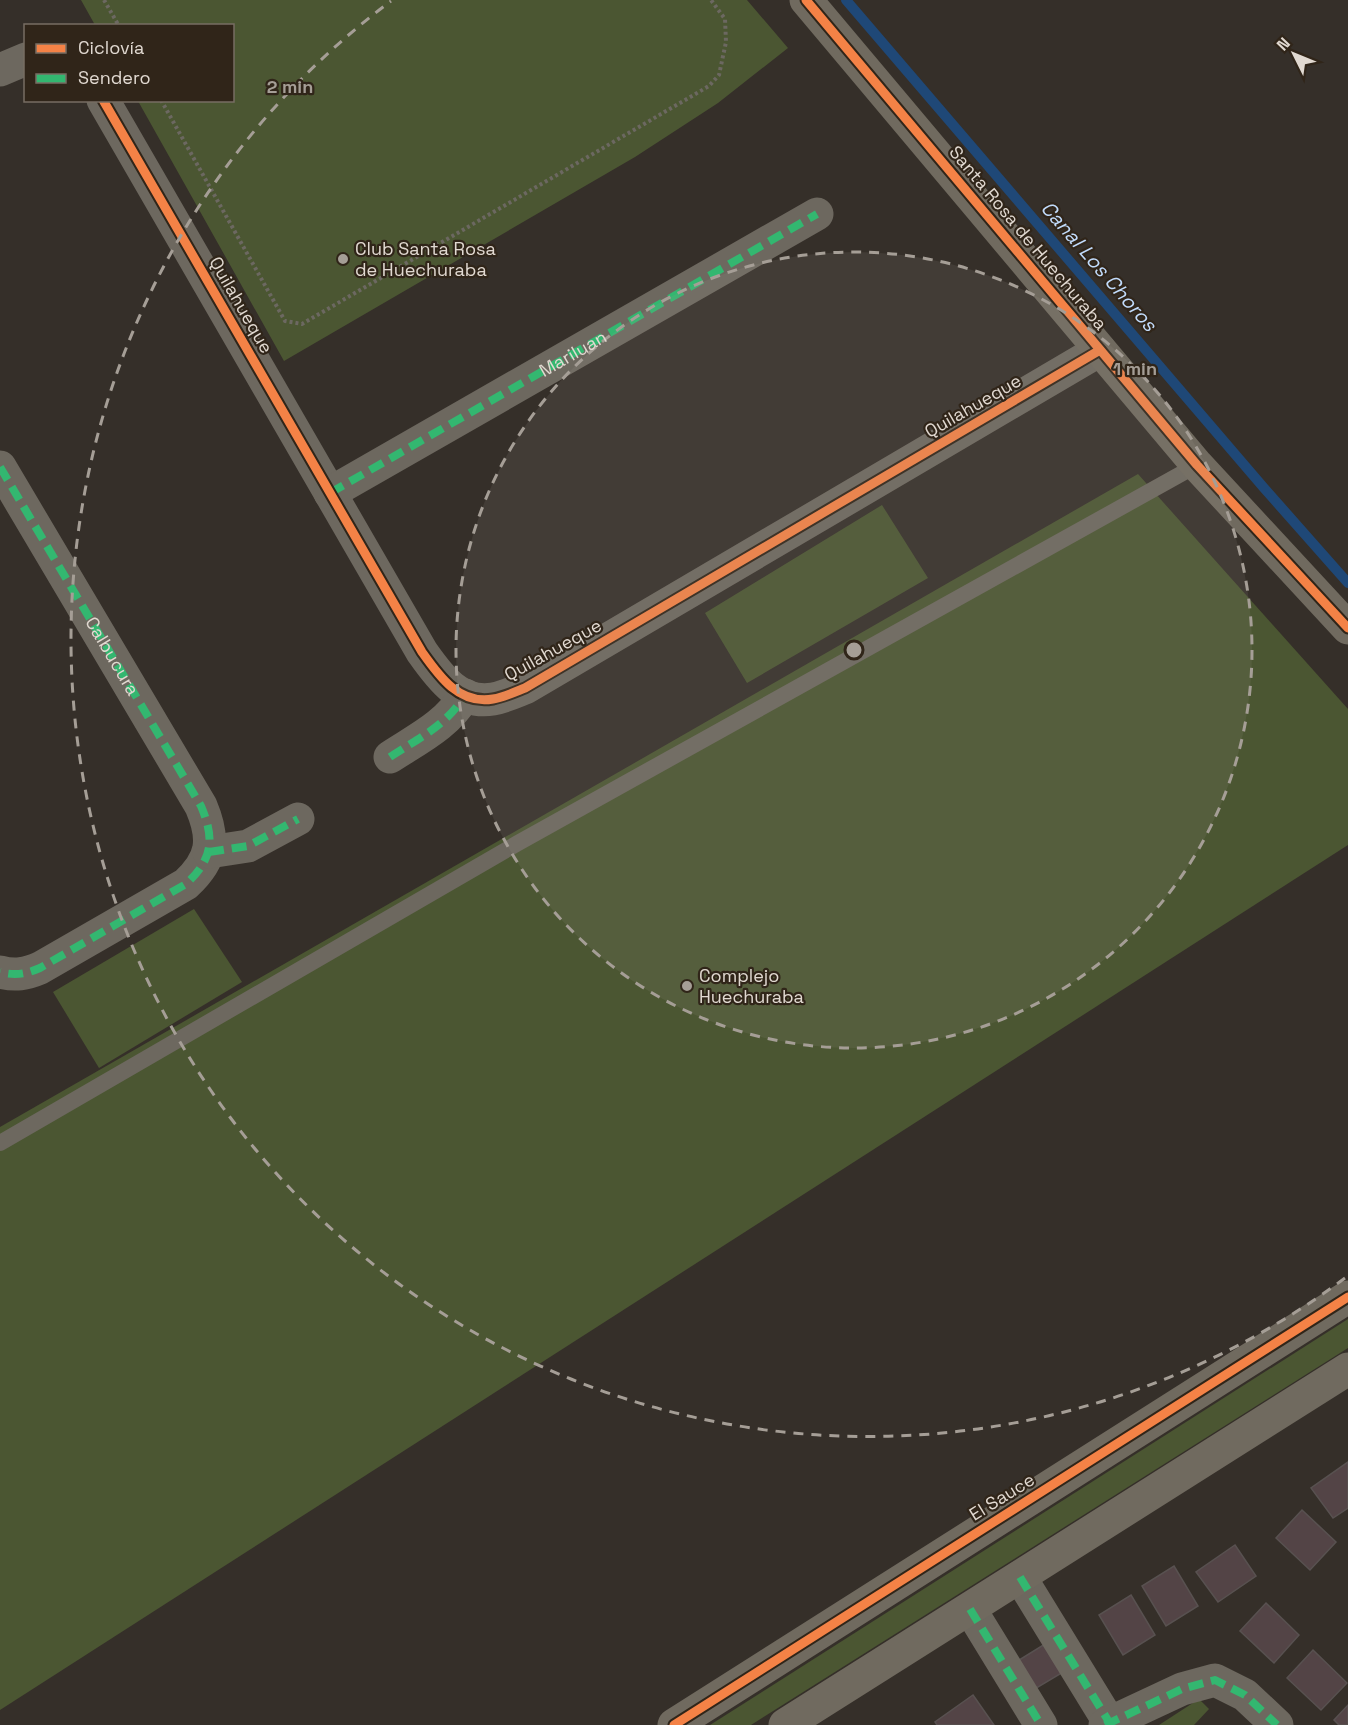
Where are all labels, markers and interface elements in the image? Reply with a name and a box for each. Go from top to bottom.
legend [24,24,234,102]
north arrow [1264,24,1324,84]
text: N [1272,33,1295,55]
text: Ciclovía [78,36,144,59]
text: Sendero [78,66,151,89]
text: 2 min [267,75,313,98]
street label: Santa Rosa de Huechuraba [944,141,1112,335]
water label: Canal Los Choros [1035,195,1164,338]
place label: Club Santa Rosa de Huechuraba [355,237,496,281]
street label: Quilahueque [204,252,278,357]
marker: Club Santa Rosa de Huechuraba [336,252,350,266]
street label: Mariluan [535,325,611,382]
text: 1 min [1113,357,1157,380]
street label: Quilahueque [920,369,1025,443]
street label: Calbucura [80,612,145,700]
street label: Quilahueque [500,613,606,686]
centre of rings [844,640,864,660]
place label: Complejo Huechuraba [699,964,804,1008]
marker: Complejo Huechuraba [680,979,694,993]
street label: El Sauce [965,1468,1039,1526]

